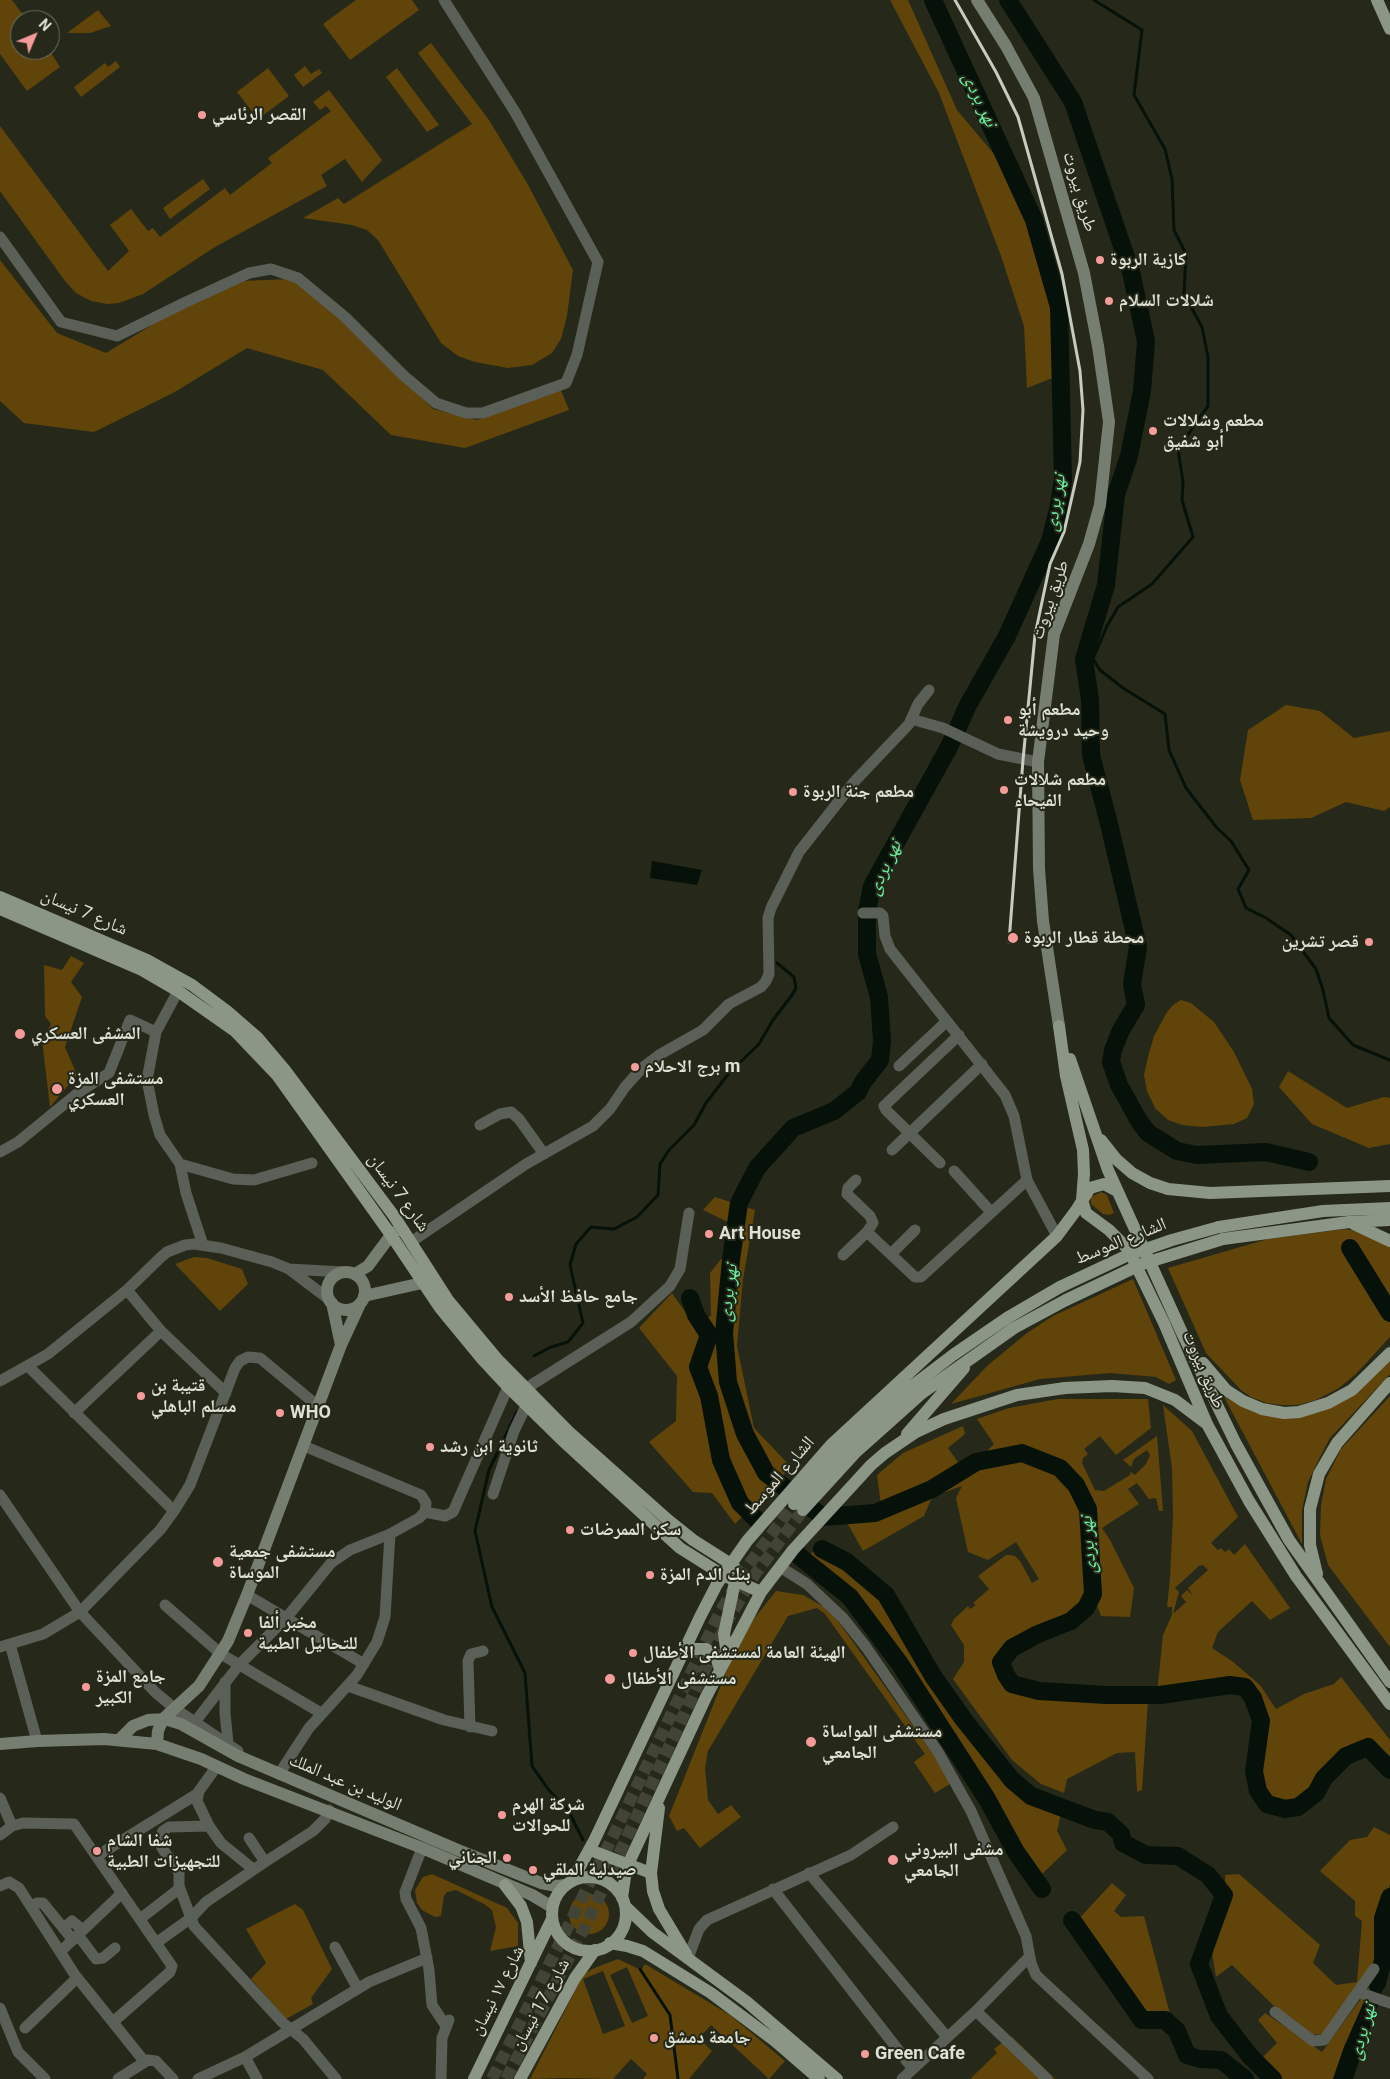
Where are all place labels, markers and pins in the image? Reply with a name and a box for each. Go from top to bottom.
place label: القصر الرئاسي [212,104,307,126]
marker: القصر الرئاسي [196,109,208,121]
place label: كازية الربوة [1110,249,1186,271]
marker: كازية الربوة [1094,254,1106,266]
place label: شلالات السلام [1119,290,1214,312]
marker: شلالات السلام [1103,295,1115,307]
place label: مطعم وشلالات أبو شفيق [1163,410,1264,452]
marker: مطعم وشلالات أبو شفيق [1147,425,1159,437]
place label: مطعم أبو وحيد درويشة [1018,699,1109,742]
marker: مطعم أبو وحيد درويشة [1002,714,1014,726]
place label: مطعم شلالات الفيحاء [1014,769,1106,812]
place label: مطعم جنة الربوة [803,781,914,803]
marker: مطعم شلالات الفيحاء [998,784,1010,796]
marker: مطعم جنة الربوة [787,786,799,798]
place label: محطة قطار الربوة [1024,927,1144,949]
marker: محطة قطار الربوة [1006,931,1020,945]
place label: قصر تشرين [1282,931,1359,953]
marker: قصر تشرين [1363,936,1375,948]
place label: المشفى العسكري [31,1023,141,1045]
marker: المشفى العسكري [13,1027,27,1041]
place label: برج الاحلام m [645,1056,740,1078]
marker: برج الاحلام m [629,1061,641,1073]
place label: مستشفى المزة العسكري [68,1068,164,1110]
marker: مستشفى المزة العسكري [50,1082,64,1096]
place label: Art House [719,1223,801,1245]
marker: Art House [703,1228,715,1240]
place label: جامع حافظ الأسد [519,1286,638,1308]
marker: جامع حافظ الأسد [503,1291,515,1303]
place label: قتيبة بن مسلم الباهلي [151,1375,237,1418]
marker: قتيبة بن مسلم الباهلي [135,1390,147,1402]
place label: WHO [290,1402,331,1424]
marker: WHO [274,1407,286,1419]
place label: ثانوية ابن رشد [440,1436,538,1458]
marker: ثانوية ابن رشد [424,1441,436,1453]
place label: سكن الممرضات [580,1519,681,1541]
marker: سكن الممرضات [564,1524,576,1536]
place label: مستشفى جمعية الموساة [229,1541,335,1584]
marker: مستشفى جمعية الموساة [211,1555,225,1569]
place label: بنك الدم المزة [660,1564,751,1586]
marker: بنك الدم المزة [644,1569,656,1581]
place label: مخبر ألفا للتحاليل الطبية [258,1612,358,1655]
marker: مخبر ألفا للتحاليل الطبية [242,1627,254,1639]
place label: الهيئة العامة لمستشفى الأطفال [643,1642,846,1664]
marker: الهيئة العامة لمستشفى الأطفال [627,1647,639,1659]
place label: جامع المزة الكبير [96,1666,166,1708]
place label: مستشفى الأطفال [621,1668,736,1690]
marker: مستشفى الأطفال [603,1672,617,1686]
marker: جامع المزة الكبير [80,1681,92,1693]
place label: مستشفى المواساة الجامعي [822,1721,942,1764]
marker: مستشفى المواساة الجامعي [804,1735,818,1749]
place label: شركة الهرم للحوالات [512,1794,585,1836]
marker: شركة الهرم للحوالات [496,1809,508,1821]
place label: شفا الشام للتجهيزات الطبية [107,1830,220,1872]
place label: مشفى البيروني الجامعي [904,1839,1004,1882]
marker: شفا الشام للتجهيزات الطبية [91,1845,103,1857]
place label: الجناني [448,1847,497,1869]
marker: الجناني [501,1852,513,1864]
marker: مشفى البيروني الجامعي [886,1853,900,1867]
place label: صيدلية الملقي [543,1859,636,1881]
marker: صيدلية الملقي [527,1864,539,1876]
place label: جامعة دمشق [664,2027,751,2049]
marker: جامعة دمشق [648,2032,660,2044]
place label: Green Cafe [875,2043,965,2065]
marker: Green Cafe [859,2048,871,2060]

